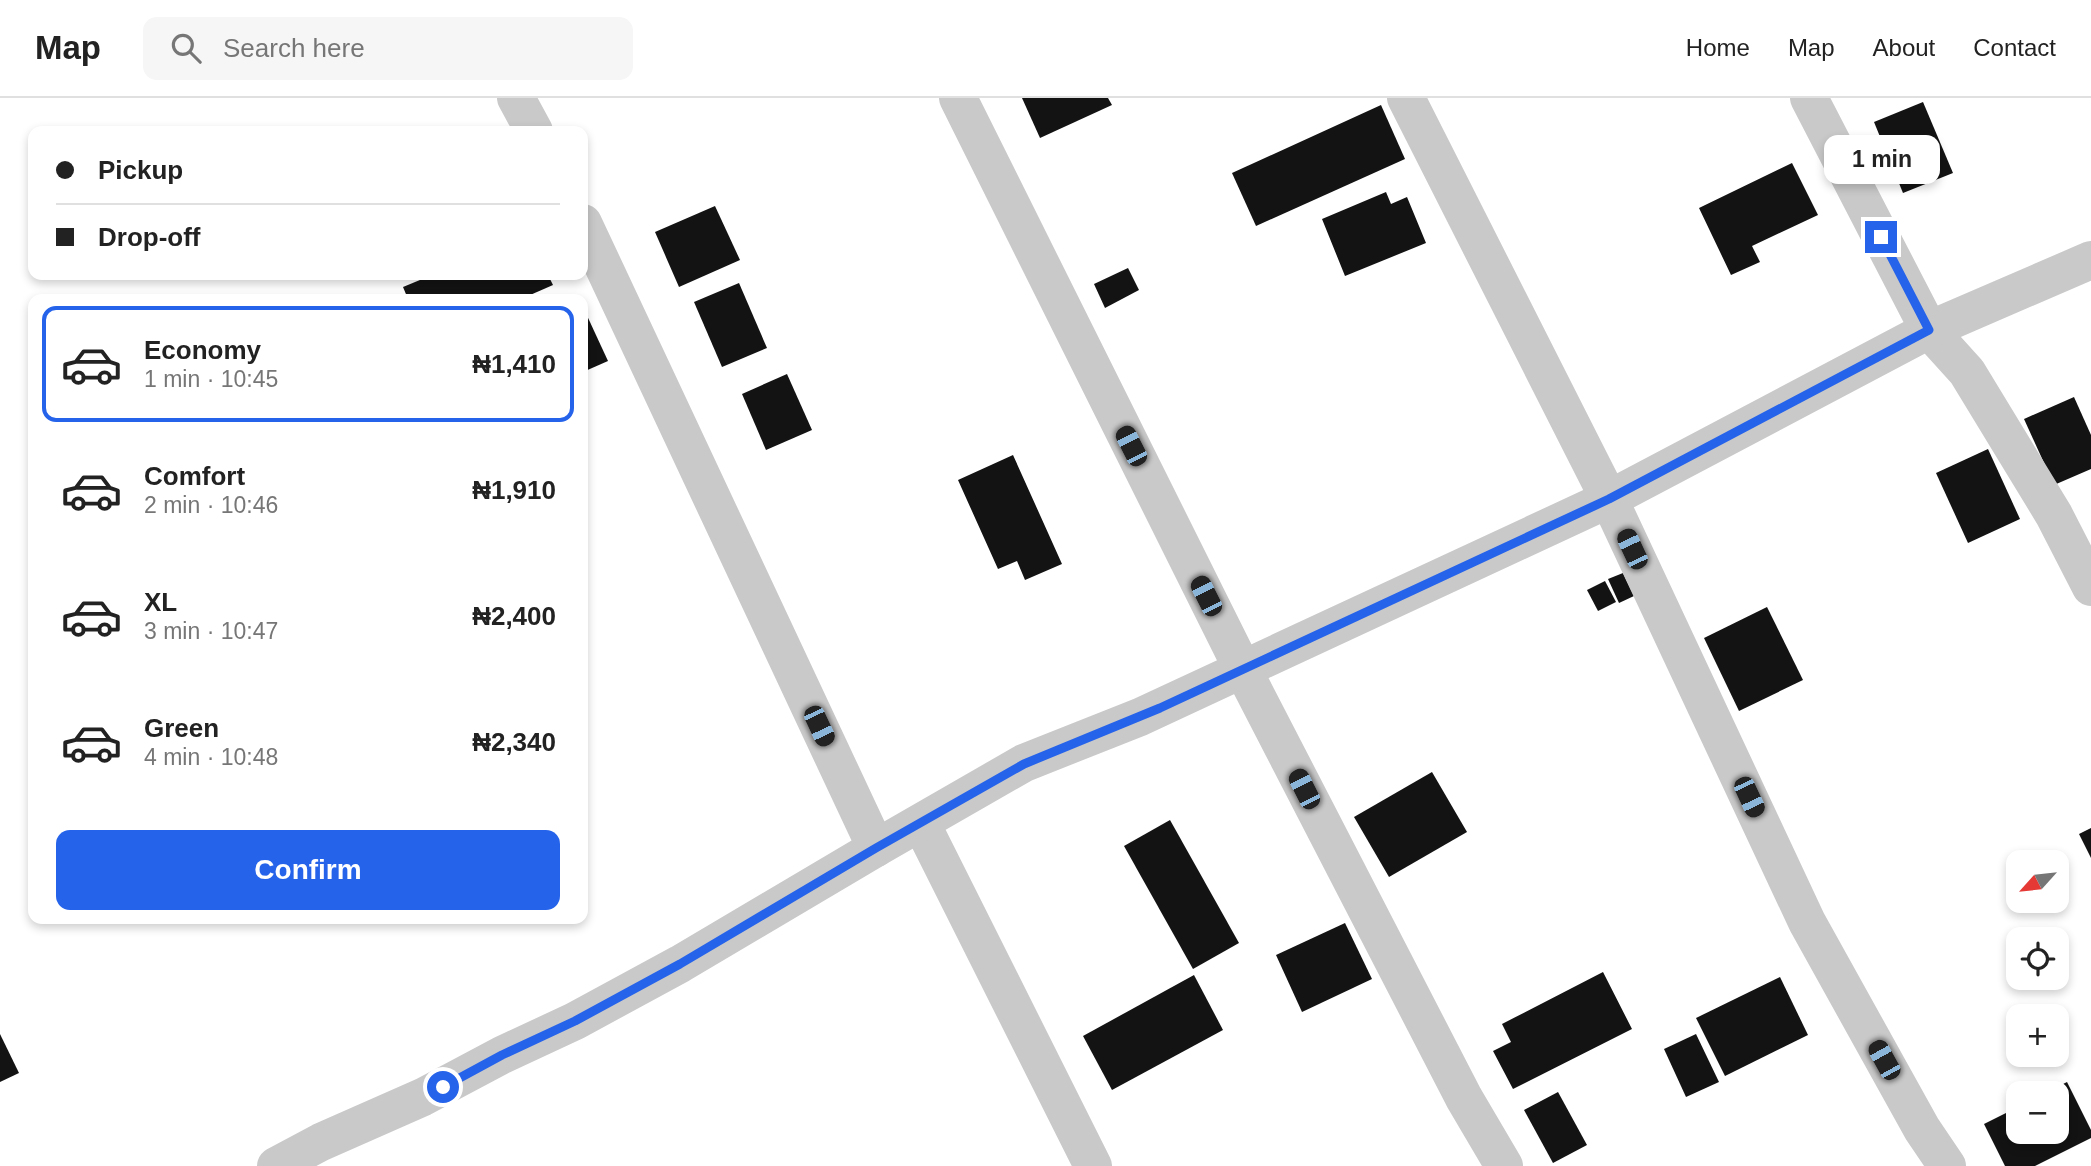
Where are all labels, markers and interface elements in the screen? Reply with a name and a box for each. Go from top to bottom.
search box [143,17,633,80]
text: Map [35,29,101,66]
icon: search [167,29,205,67]
text: Search here [223,33,365,63]
text: Home [1686,34,1750,61]
text: Map [1788,34,1835,61]
text: About [1873,34,1935,61]
text: Contact [1973,34,2056,61]
callout: 1 min [1823,136,1939,184]
text: 1 min [1852,146,1912,172]
text: Pickup [98,155,183,185]
route end [1865,221,1897,253]
text: Drop-off [98,222,201,252]
icon: car [60,333,123,396]
text: Economy [144,335,261,365]
text: ₦1,410 [472,349,556,379]
text: 1 min · 10:45 [144,366,278,392]
car [1113,423,1150,469]
icon: car [60,459,123,522]
text: Comfort [144,461,245,491]
text: ₦1,910 [472,475,556,505]
text: 2 min · 10:46 [144,492,278,518]
car [1614,526,1651,572]
car [1188,573,1225,619]
icon: car [60,585,123,648]
text: XL [144,587,177,617]
text: ₦2,400 [472,601,556,631]
text: 3 min · 10:47 [144,618,278,644]
car [801,703,838,749]
icon: car [60,711,123,774]
text: Green [144,713,219,743]
text: ₦2,340 [472,727,556,757]
text: 4 min · 10:48 [144,744,278,770]
car [1286,766,1323,812]
car [1731,774,1768,820]
button: Confirm [56,830,560,910]
north arrow [2006,850,2068,914]
map controls [2006,850,2069,1144]
button: locate [2006,927,2069,990]
button: + [2006,1004,2069,1067]
car [1865,1037,1904,1083]
route start [427,1071,459,1103]
button: − [2006,1081,2069,1144]

